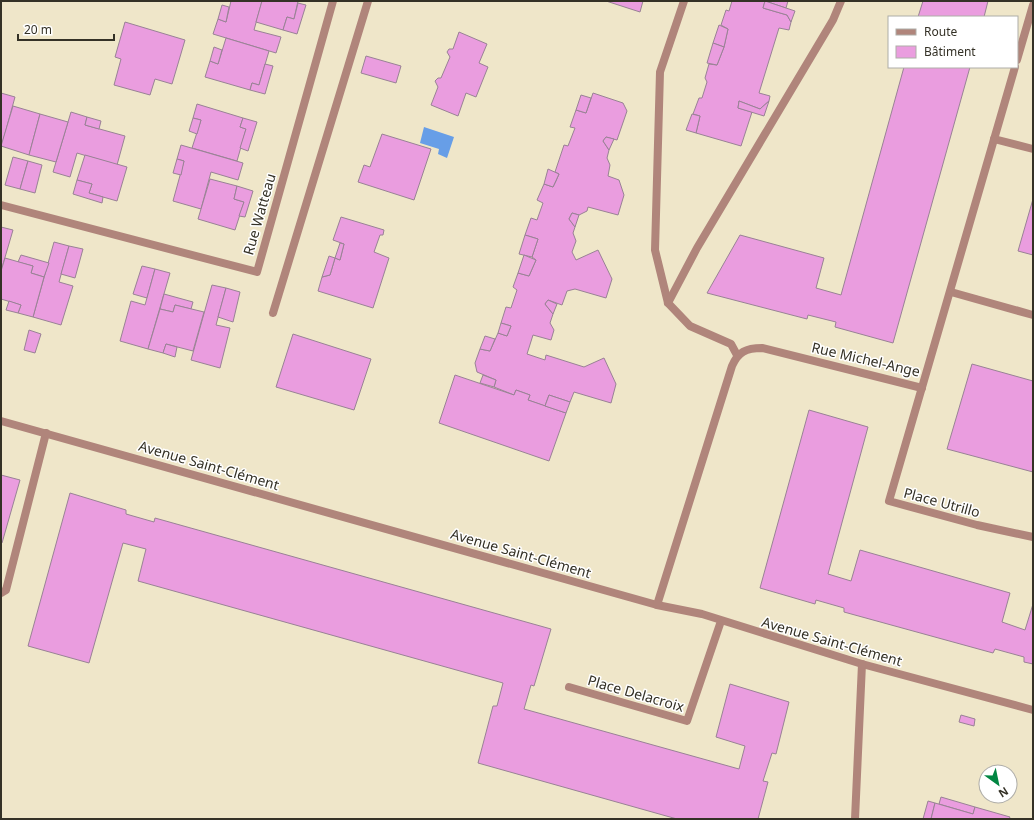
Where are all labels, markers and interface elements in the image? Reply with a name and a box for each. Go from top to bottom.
scale bar [18,16,114,42]
legend [888,16,1018,68]
text: 20 m [24,21,52,38]
text: Route [924,23,957,40]
text: Bâtiment [924,43,976,60]
street label: Rue Watteau [238,171,280,257]
street label: Rue Michel-Ange [810,337,922,381]
street label: Avenue Saint-Clément [137,436,281,494]
street label: Place Utrillo [902,483,982,521]
street label: Avenue Saint-Clément [449,524,593,582]
street label: Avenue Saint-Clément [760,612,904,670]
street label: Place Delacroix [586,670,687,716]
north arrow [978,764,1018,804]
text: N [996,784,1012,802]

